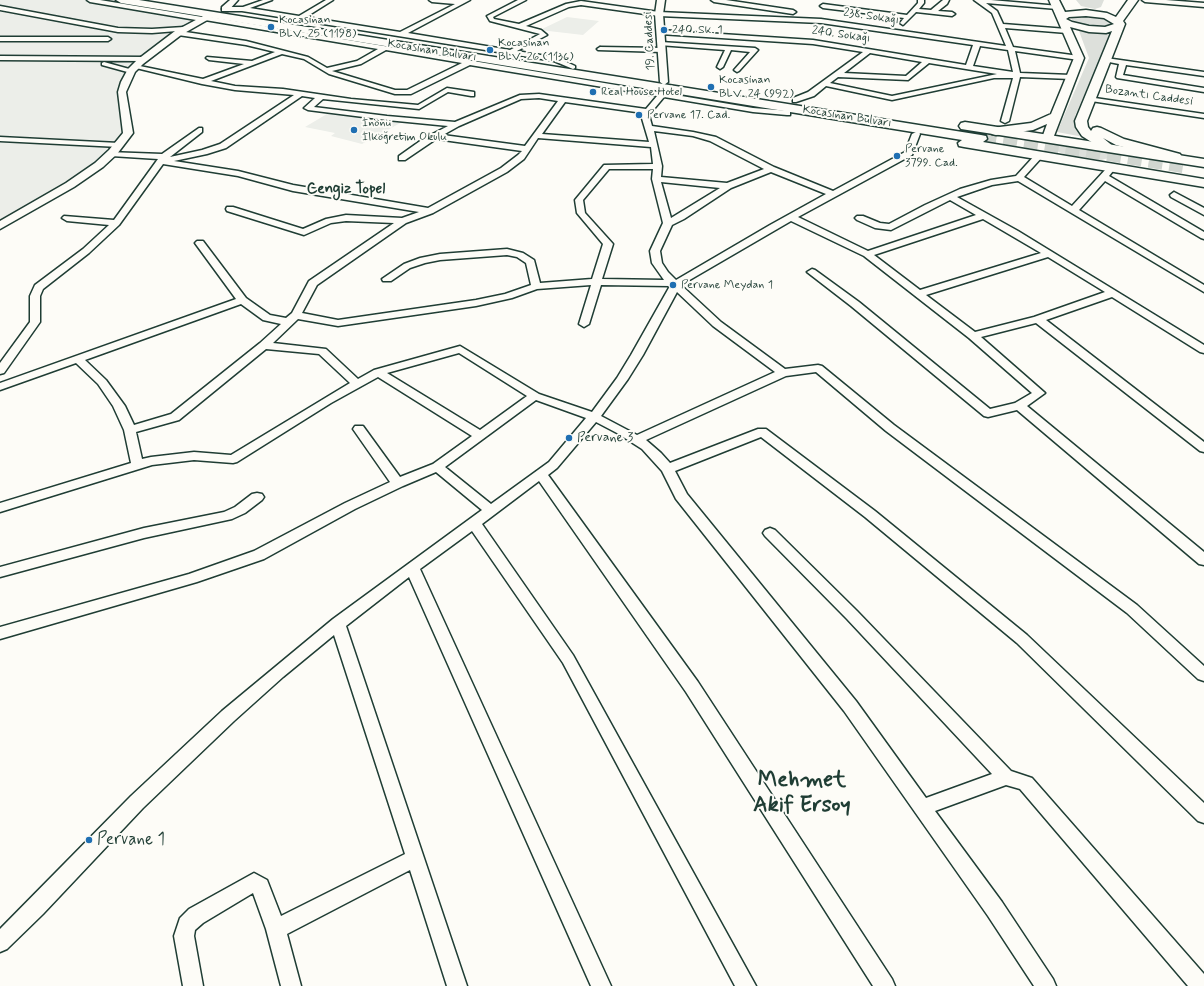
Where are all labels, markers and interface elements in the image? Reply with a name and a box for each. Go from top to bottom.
street label: 238. Sokağı [842,6,900,28]
street label: 19. Caddesi [641,11,659,71]
place label: Kocasinan BLV. 25 (1198) [279,13,356,41]
marker: Kocasinan BLV. 25 (1198) [266,22,276,32]
place label: 240. Sk. 1 [672,23,723,37]
street label: 240. Sokağı [811,24,871,46]
marker: 240. Sk. 1 [659,25,669,35]
place label: Kocasinan BLV. 26 (1136) [498,36,573,64]
street label: Kocasinan Bulvarı [386,37,478,65]
marker: Kocasinan BLV. 26 (1136) [485,45,495,55]
place label: Kocasinan BLV. 24 (992) [719,73,794,101]
marker: Kocasinan BLV. 24 (992) [706,82,716,92]
street label: Bozantı Caddesi [1104,83,1194,109]
place label: Real House Hotel [601,85,682,99]
marker: Real House Hotel [588,87,598,97]
street label: Kocasinan Bulvarı [801,103,893,131]
place label: Pervane 17. Cad. [647,108,730,122]
marker: Pervane 17. Cad. [634,110,644,120]
place label: İnönü İlköğretim Okulu [362,116,447,144]
marker: İnönü İlköğretim Okulu [349,125,359,135]
place label: Pervane 3799. Cad. [905,142,958,170]
marker: Pervane 3799. Cad. [892,151,902,161]
district label: Cengiz Topel [307,181,385,199]
place label: Pervane Meydan 1 [681,278,773,292]
marker: Pervane Meydan 1 [668,280,678,290]
place label: Pervane 3 [577,430,633,446]
marker: Pervane 3 [564,433,574,443]
district label: Mehmet Akif Ersoy [753,768,851,820]
place label: Pervane 1 [97,830,165,850]
marker: Pervane 1 [84,835,94,845]

